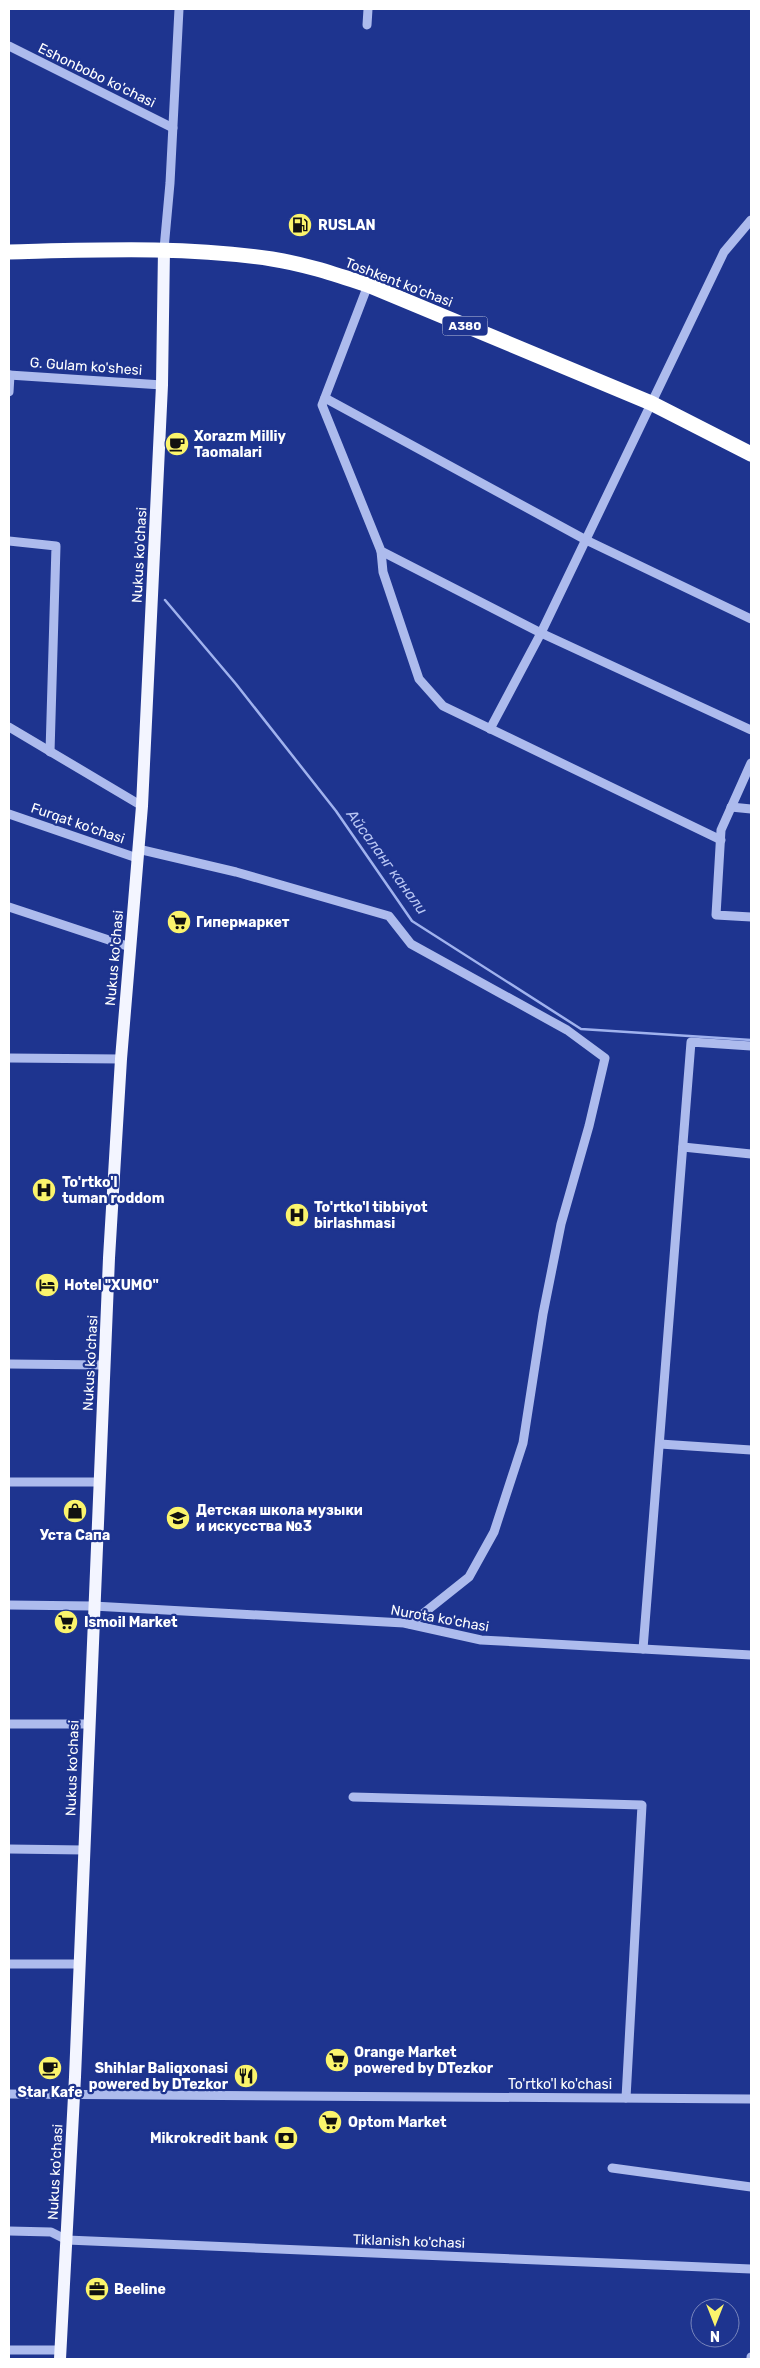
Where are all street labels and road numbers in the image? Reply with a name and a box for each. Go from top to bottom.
street label: Eshonbobo ko'chasi [35,40,158,111]
street label: Toshkent ko'chasi [342,254,455,311]
road number: A380 [442,316,488,336]
street label: G. Gulam ko'shesi [29,354,143,379]
street label: Nukus ko'chasi [128,507,151,603]
street label: Furqat ko'chasi [29,799,127,847]
street label: Nukus ko'chasi [102,909,127,1007]
street label: Nukus ko'chasi [79,1315,102,1411]
street label: Nurota ko'chasi [389,1601,490,1636]
street label: Nukus ko'chasi [62,1720,83,1816]
street label: To'rtko'l ko'chasi [508,2076,612,2093]
street label: Nukus ko'chasi [44,2124,67,2220]
street label: Tiklanish ko'chasi [353,2231,465,2252]

